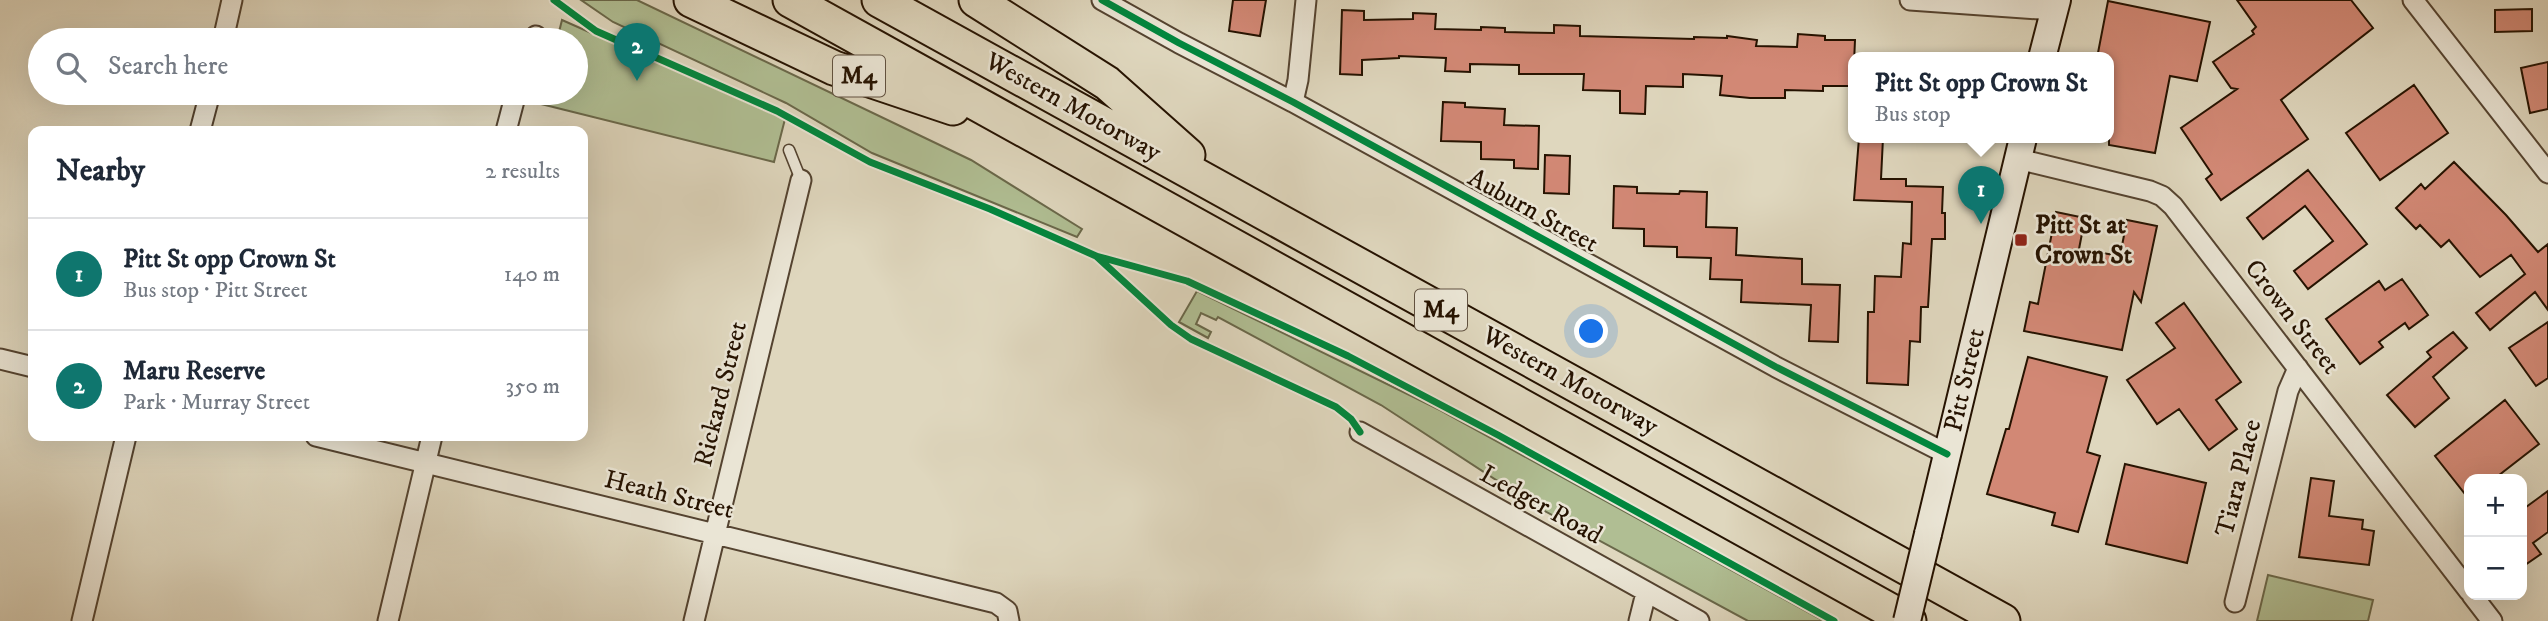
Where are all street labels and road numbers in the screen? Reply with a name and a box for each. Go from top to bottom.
street label: Western Motorway [978,44,1168,169]
road number: M4 [833,56,885,96]
street label: Auburn Street [1462,162,1604,260]
street label: Crown Street [2237,253,2347,381]
road number: M4 [1415,290,1467,330]
street label: Rickard Street [687,318,755,470]
street label: Western Motorway [1475,318,1665,443]
street label: Pitt Street [1937,325,1993,435]
street label: Tiara Place [2209,416,2269,540]
street label: Ledger Road [1474,458,1608,552]
street label: Heath Street [601,463,737,527]

